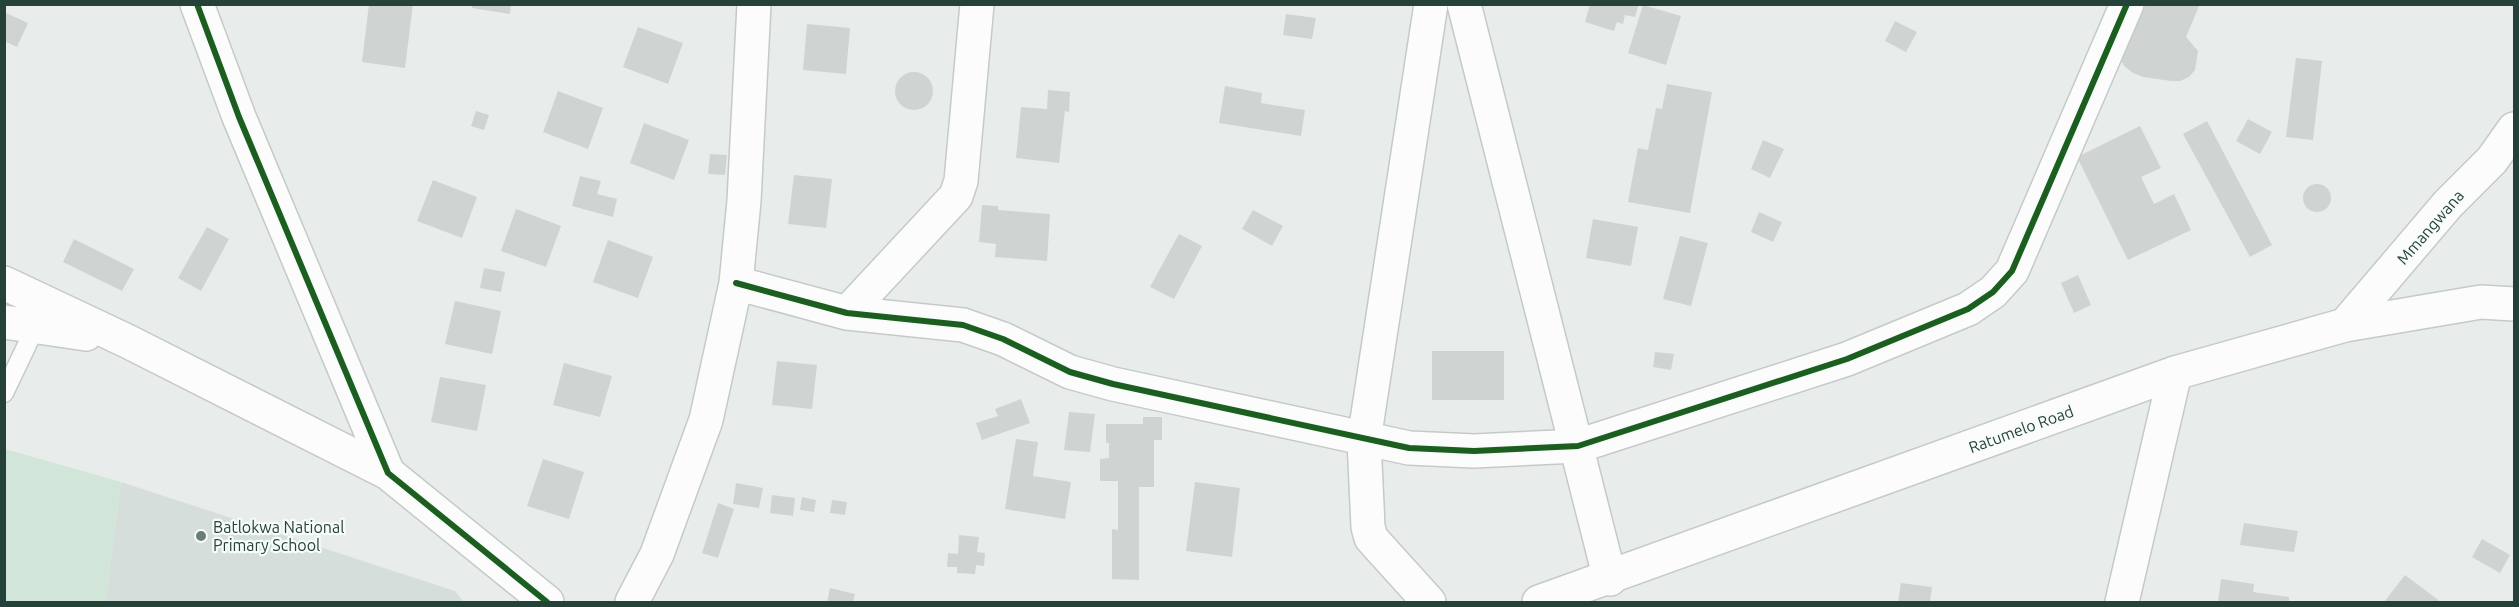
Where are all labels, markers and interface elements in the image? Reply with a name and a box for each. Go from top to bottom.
street label: Mmangwana [2393,186,2467,268]
street label: Ratumelo Road [1966,402,2076,456]
place label: Batlokwa National Primary School [213,518,344,554]
marker: Batlokwa National Primary School [194,529,208,543]

